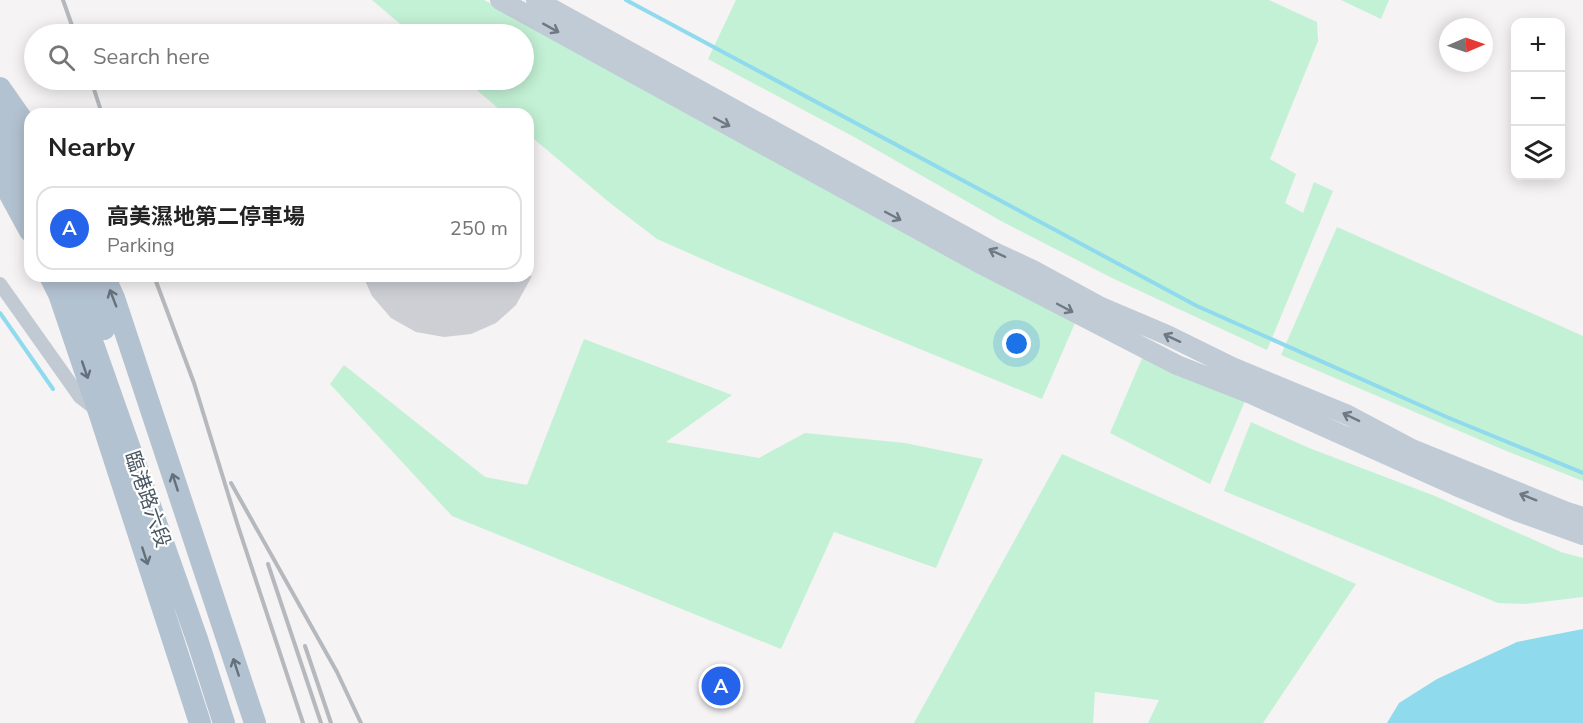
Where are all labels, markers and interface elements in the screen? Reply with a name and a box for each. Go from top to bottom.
north arrow [1439,18,1493,72]
map controls [1511,18,1565,180]
button: + [1511,18,1565,72]
one-way arrow [542,22,559,34]
search box [24,24,534,90]
icon: search [45,41,78,74]
text: Search here [93,42,210,72]
button: − [1511,72,1565,126]
one-way arrow [713,116,730,128]
button: layers [1511,126,1565,180]
text: Nearby [48,130,135,165]
text: 高美濕地第二停車場 [107,202,305,232]
one-way arrow [884,210,901,222]
text: A [62,215,77,242]
text: 250 m [450,215,508,242]
text: Parking [107,232,175,259]
one-way arrow [989,247,1007,258]
one-way arrow [107,289,118,307]
one-way arrow [1056,302,1073,314]
your location [1002,329,1031,358]
one-way arrow [1164,331,1182,343]
one-way arrow [80,360,91,379]
one-way arrow [1342,411,1360,422]
street label: 臨港路六段 [118,447,177,551]
one-way arrow [168,473,179,492]
one-way arrow [1520,491,1538,502]
one-way arrow [140,546,151,565]
one-way arrow [230,658,241,677]
pin: A [702,664,740,708]

